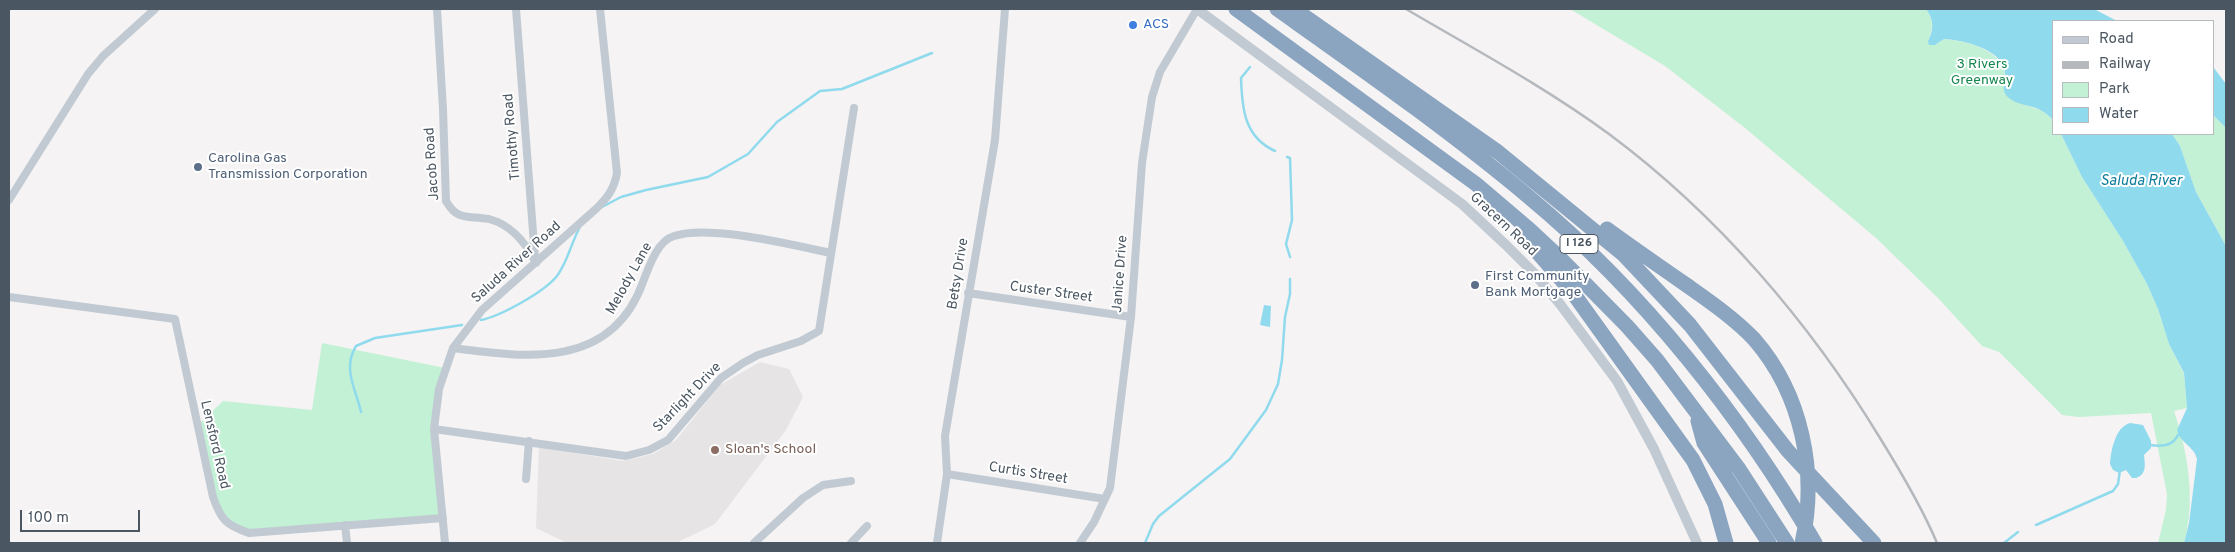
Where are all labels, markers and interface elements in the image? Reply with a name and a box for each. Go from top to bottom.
place label: ACS [1143,17,1169,33]
marker: ACS [1127,19,1139,31]
legend [2052,20,2215,135]
text: Road [2099,30,2134,49]
text: Railway [2099,55,2151,74]
park label: 3 Rivers Greenway [1951,57,2013,90]
text: Park [2099,80,2130,99]
street label: Timothy Road [501,93,525,181]
text: Water [2099,105,2138,124]
street label: Jacob Road [422,127,444,201]
place label: Carolina Gas Transmission Corporation [208,151,368,184]
marker: Carolina Gas Transmission Corporation [192,161,204,173]
water label: Saluda River [2100,173,2182,191]
street label: Gracern Road [1466,189,1540,261]
street label: Saluda River Road [469,218,565,308]
road number: I 126 [1560,234,1598,253]
street label: Janice Drive [1110,235,1132,313]
street label: Betsy Drive [945,237,973,311]
street label: Melody Lane [603,240,657,318]
place label: First Community Bank Mortgage [1485,269,1589,302]
street label: Custer Street [1009,279,1093,307]
marker: First Community Bank Mortgage [1469,279,1481,291]
street label: Starlight Drive [650,359,726,437]
street label: Lensford Road [196,399,232,491]
place label: Sloan's School [725,442,816,458]
marker: Sloan's School [709,444,721,456]
street label: Curtis Street [987,459,1069,489]
scale bar [22,500,142,532]
text: 100 m [28,509,69,528]

